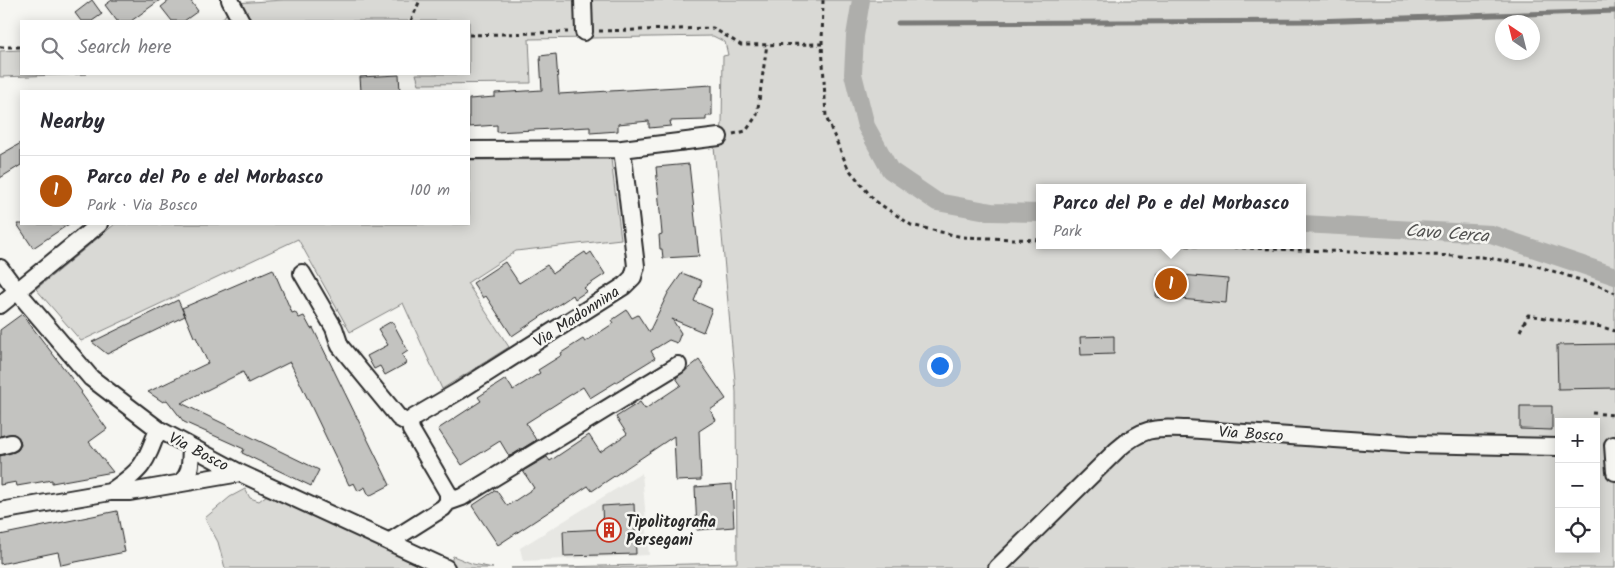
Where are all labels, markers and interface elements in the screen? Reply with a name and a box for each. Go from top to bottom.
north arrow [1495,15,1540,60]
search box [20,20,470,75]
text: Search here [78,33,172,63]
icon: search [38,34,66,62]
text: Nearby [40,106,105,139]
text: Parco del Po e del Morbasco [87,163,323,193]
text: 1 [54,178,58,203]
text: 100 m [410,178,450,203]
popup [1036,184,1306,249]
text: Parco del Po e del Morbasco [1053,189,1289,219]
text: Park · Via Bosco [87,193,197,218]
water label: Cavo Cerca [1404,217,1491,252]
text: Park [1053,219,1082,244]
pin: 1 [1155,265,1187,303]
street label: Via Madonnina [529,280,625,355]
your location [927,353,953,379]
map controls [1555,418,1600,553]
button: + [1555,418,1600,463]
street label: Via Bosco [1218,420,1284,449]
street label: Via Bosco [164,426,233,479]
button: − [1555,463,1600,508]
button: locate [1555,508,1600,553]
place label: Tipolitografia Persegani [626,510,716,553]
building icon: Tipolitografia Persegani [596,517,622,543]

